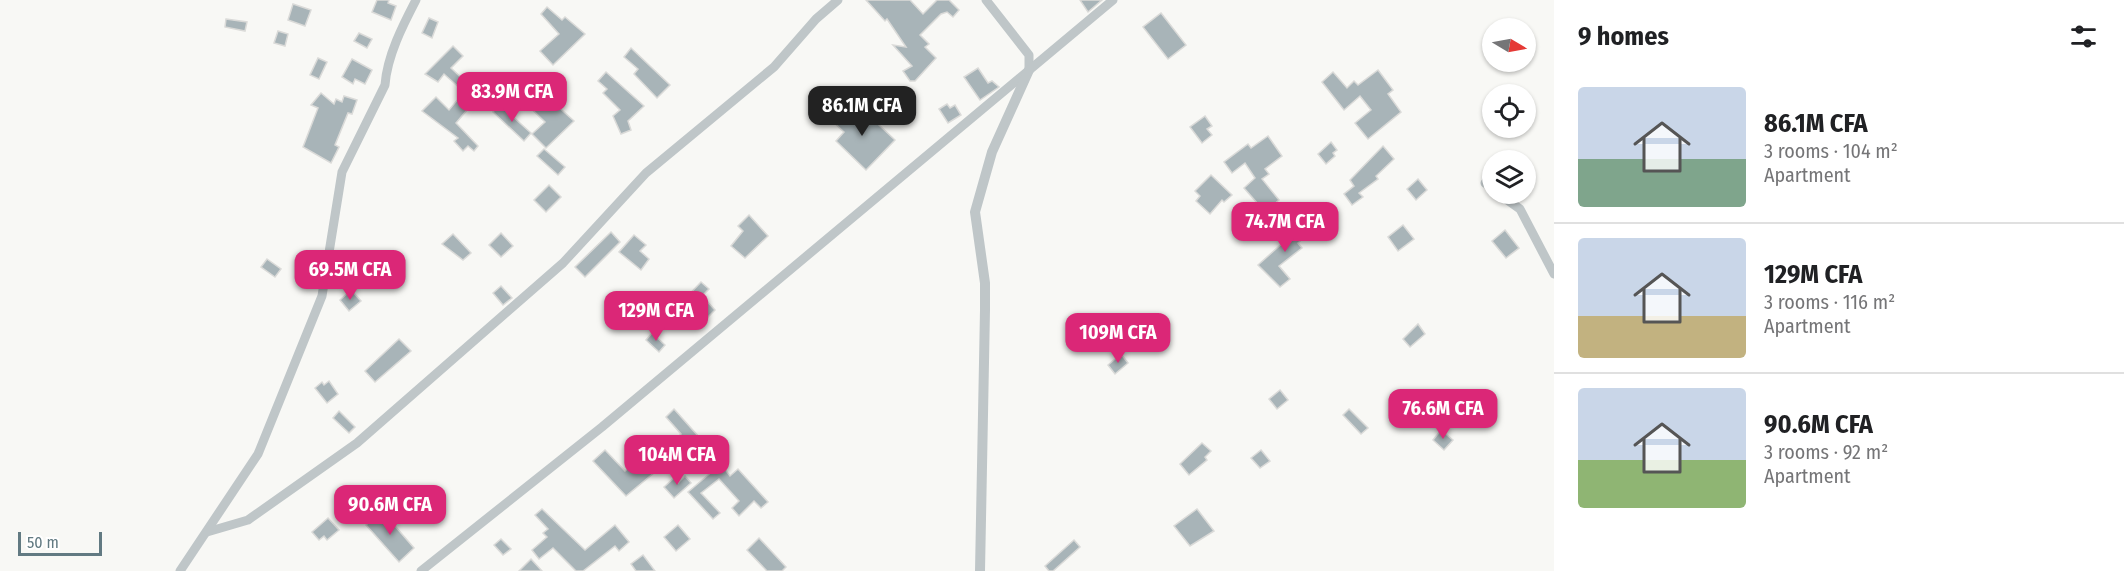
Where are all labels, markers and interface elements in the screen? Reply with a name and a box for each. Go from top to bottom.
north arrow [1482,18,1536,72]
map controls [1482,18,1536,204]
icon: filters [2067,20,2100,53]
text: 9 homes [1578,21,1669,52]
pin: 83.9M CFA [443,72,581,123]
text: 83.9M CFA [471,79,553,103]
button: locate [1482,84,1536,138]
pin: 86.1M CFA [793,86,931,137]
text: 86.1M CFA [822,93,902,117]
text: 86.1M CFA [1764,108,1868,139]
icon: home [1626,111,1698,183]
text: 3 rooms · 104 m² [1764,139,1898,163]
button: layers [1482,150,1536,204]
text: Apartment [1764,163,1851,187]
pin: 74.7M CFA [1216,202,1354,253]
text: 74.7M CFA [1246,209,1325,233]
pin: 69.5M CFA [281,250,419,301]
text: 69.5M CFA [309,257,391,281]
text: 129M CFA [1764,259,1862,290]
icon: home [1626,262,1698,334]
text: 3 rooms · 116 m² [1764,290,1895,314]
pin: 129M CFA [594,291,718,342]
text: 129M CFA [618,298,694,322]
pin: 109M CFA [1056,313,1180,364]
text: Apartment [1764,314,1851,338]
text: 109M CFA [1079,320,1157,344]
pin: 76.6M CFA [1374,389,1512,440]
text: 76.6M CFA [1402,396,1484,420]
text: 90.6M CFA [1764,409,1873,440]
icon: home [1626,412,1698,484]
pin: 104M CFA [615,435,739,486]
text: 3 rooms · 92 m² [1764,440,1888,464]
text: 104M CFA [638,442,716,466]
text: Apartment [1764,464,1851,488]
pin: 90.6M CFA [321,485,459,536]
text: 90.6M CFA [348,492,432,516]
scale bar [18,529,102,556]
text: 50 m [27,533,59,552]

